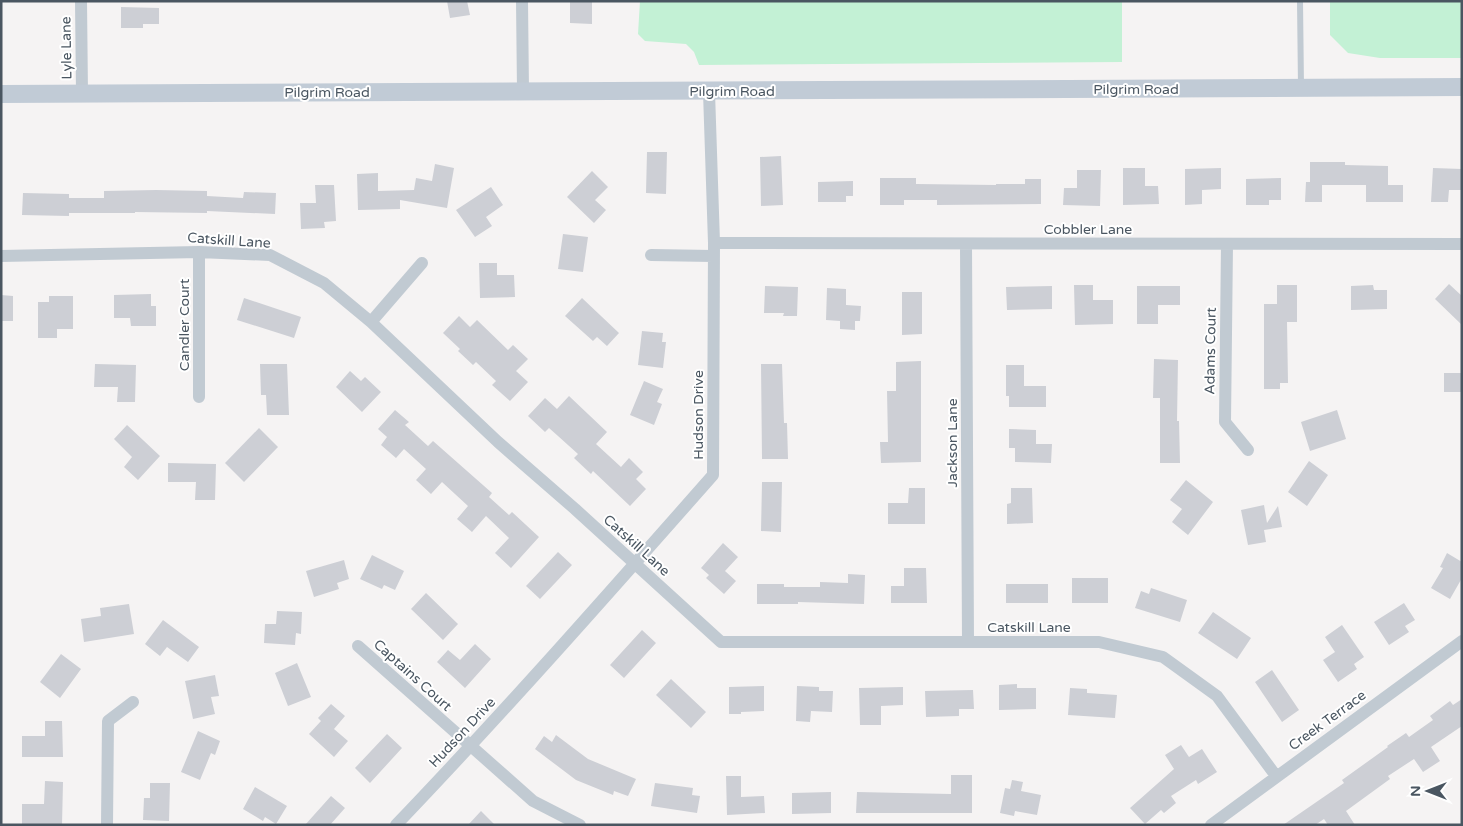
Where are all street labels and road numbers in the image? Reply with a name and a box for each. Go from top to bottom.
street label: Lyle Lane [57,16,76,80]
street label: Pilgrim Road [1093,81,1179,98]
street label: Pilgrim Road [689,83,775,100]
street label: Pilgrim Road [284,84,370,101]
street label: Cobbler Lane [1044,221,1132,238]
street label: Catskill Lane [187,229,271,252]
street label: Candler Court [176,278,193,371]
street label: Adams Court [1201,306,1220,395]
street label: Hudson Drive [690,370,707,460]
street label: Jackson Lane [944,398,961,488]
street label: Catskill Lane [600,511,673,580]
street label: Catskill Lane [987,619,1071,636]
street label: Captains Court [370,636,456,715]
street label: Creek Terrace [1285,687,1369,754]
street label: Hudson Drive [426,694,499,771]

